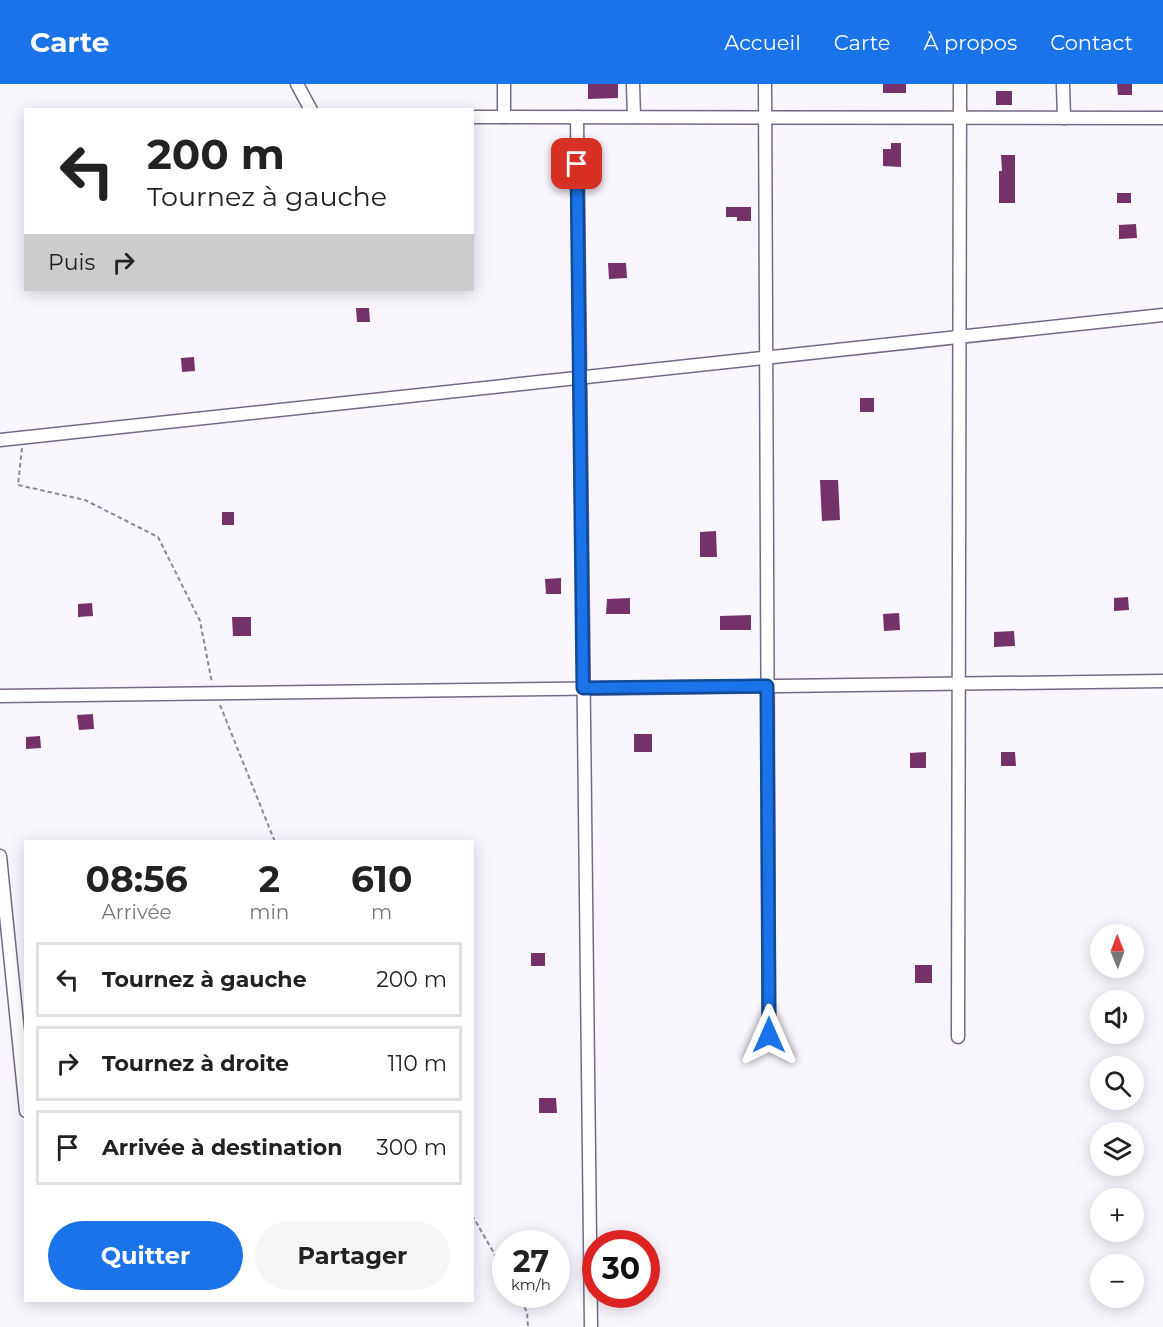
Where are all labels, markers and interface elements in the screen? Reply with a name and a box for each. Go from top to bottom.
text: Carte [30,25,109,59]
text: Accueil [724,30,801,55]
text: Carte [834,30,890,55]
text: À propos [923,30,1017,55]
text: Contact [1050,30,1133,55]
text: 200 m [147,128,285,180]
icon: left [48,132,126,210]
pin [551,138,602,189]
icon: arrive [560,147,593,180]
text: Tournez à gauche [147,180,387,213]
icon: right [107,246,140,279]
text: Puis [48,249,95,276]
text: 08:56 [86,857,188,901]
text: 2 [259,857,280,901]
text: 610 [351,857,412,901]
text: Arrivée [102,900,172,924]
text: min [249,900,289,924]
text: m [371,900,392,924]
north arrow [1090,924,1144,978]
map controls [1090,924,1144,1308]
icon: left [51,963,84,996]
text: Tournez à gauche [102,966,307,993]
text: 200 m [376,966,447,993]
button: sound [1090,990,1144,1044]
position arrow [737,1003,801,1067]
icon: right [51,1047,84,1080]
text: Tournez à droite [102,1050,289,1077]
text: 110 m [387,1050,447,1077]
button: search [1090,1056,1144,1110]
button: layers [1090,1122,1144,1176]
icon: arrive [51,1131,84,1164]
text: Arrivée à destination [102,1134,342,1161]
text: 300 m [376,1134,447,1161]
button: + [1090,1188,1144,1242]
button: Quitter [48,1221,243,1290]
button: Partager [255,1221,450,1290]
speed limit sign: 30 [582,1230,660,1308]
text: 27 [513,1243,549,1280]
button: − [1090,1254,1144,1308]
text: km/h [511,1275,551,1294]

